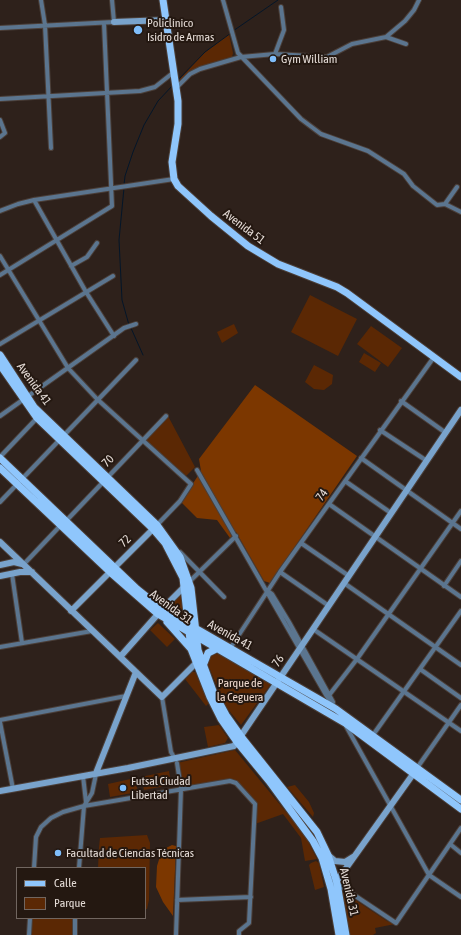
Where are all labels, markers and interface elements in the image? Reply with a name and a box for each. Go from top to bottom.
place label: Policlínico Isidro de Armas [147,16,214,44]
marker: Policlínico Isidro de Armas [132,24,144,36]
place label: Gym William [281,52,337,66]
marker: Gym William [268,54,278,64]
street label: Avenida 51 [220,207,268,247]
street label: Avenida 41 [14,360,54,408]
street label: 70 [99,452,117,470]
street label: 74 [313,486,331,504]
street label: 72 [116,532,134,550]
street label: Avenida 31 [147,587,195,627]
street label: Avenida 41 [205,617,255,653]
street label: 76 [269,652,287,670]
park label: Parque de la Ceguera [217,676,263,704]
place label: Futsal Ciudad Libertad [131,774,191,802]
marker: Futsal Ciudad Libertad [118,783,128,793]
place label: Facultad de Ciencias Técnicas [66,846,194,860]
marker: Facultad de Ciencias Técnicas [53,848,63,858]
legend [16,867,146,919]
street label: Avenida 31 [336,867,362,917]
text: Calle [54,876,77,890]
text: Parque [54,896,86,910]

